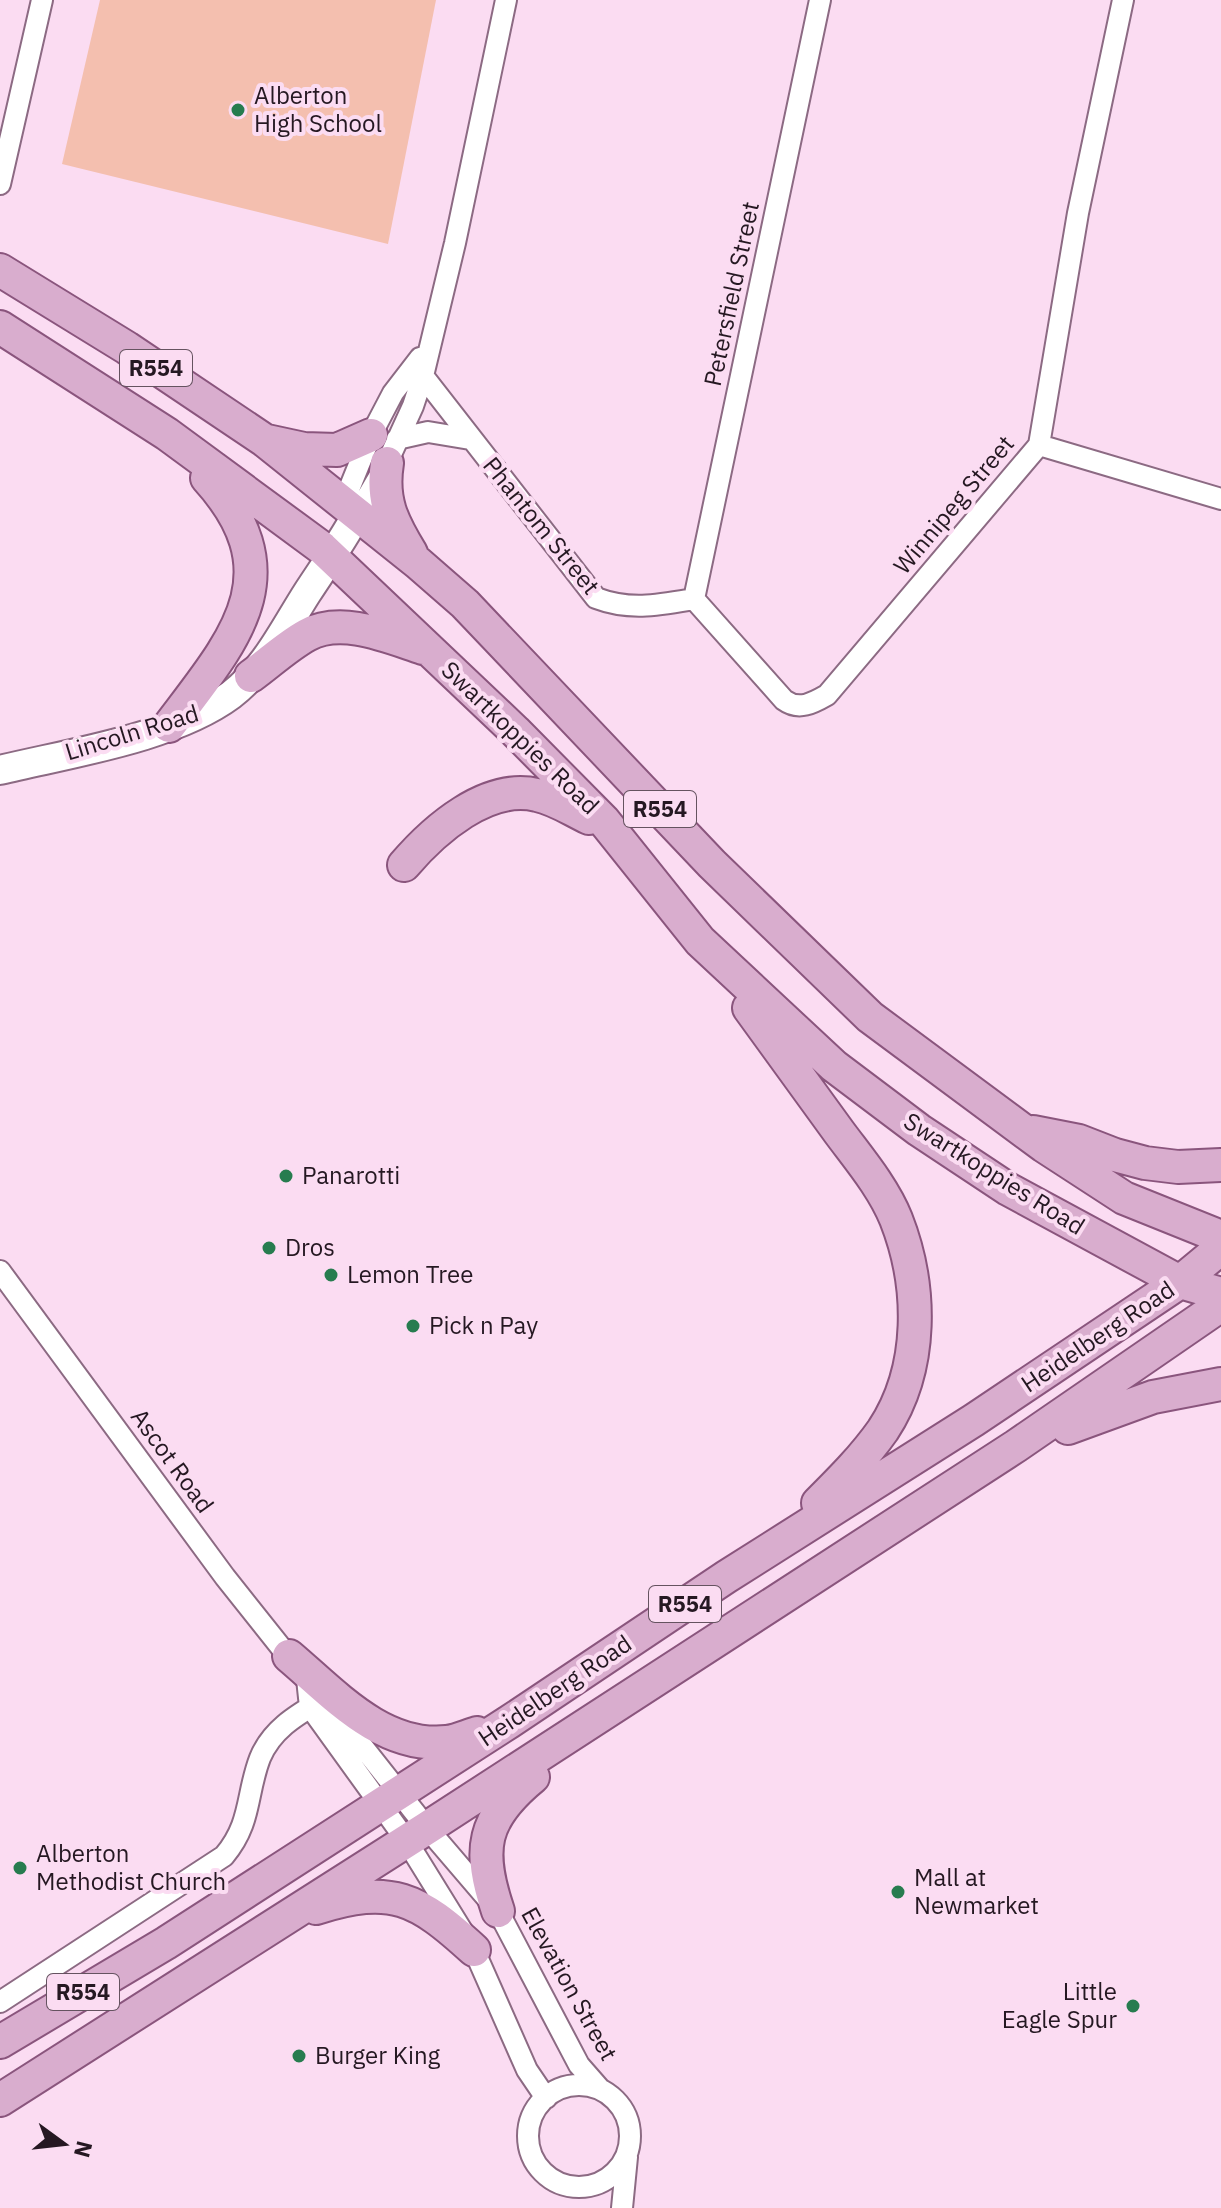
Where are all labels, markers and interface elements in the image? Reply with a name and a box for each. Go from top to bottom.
place label: Alberton High School [254,79,382,139]
marker: Alberton High School [229,101,247,119]
street label: Petersfield Street [696,199,766,389]
road number: R554 [120,350,192,386]
street label: Winnipeg Street [886,428,1021,580]
street label: Phantom Street [476,450,607,601]
street label: Swartkoppies Road [435,654,606,821]
street label: Lincoln Road [61,697,202,768]
road number: R554 [624,791,696,827]
street label: Swartkoppies Road [898,1105,1091,1242]
place label: Panarotti [302,1159,400,1191]
marker: Panarotti [277,1167,295,1185]
place label: Dros [285,1231,335,1263]
marker: Dros [260,1239,278,1257]
place label: Lemon Tree [347,1258,473,1290]
marker: Lemon Tree [322,1266,340,1284]
street label: Heidelberg Road [1014,1273,1180,1399]
place label: Pick n Pay [429,1309,538,1341]
marker: Pick n Pay [404,1317,422,1335]
street label: Ascot Road [124,1402,222,1519]
road number: R554 [649,1586,721,1622]
street label: Heidelberg Road [471,1627,637,1753]
place label: Alberton Methodist Church [36,1837,226,1897]
marker: Alberton Methodist Church [11,1859,29,1877]
place label: Mall at Newmarket [914,1861,1039,1921]
marker: Mall at Newmarket [889,1883,907,1901]
street label: Elevation Street [514,1901,625,2066]
road number: R554 [47,1974,119,2010]
place label: Little Eagle Spur [1002,1975,1117,2035]
marker: Little Eagle Spur [1124,1997,1142,2015]
place label: Burger King [315,2039,441,2071]
marker: Burger King [290,2047,308,2065]
north arrow [24,2104,104,2184]
text: N [68,2138,100,2161]

